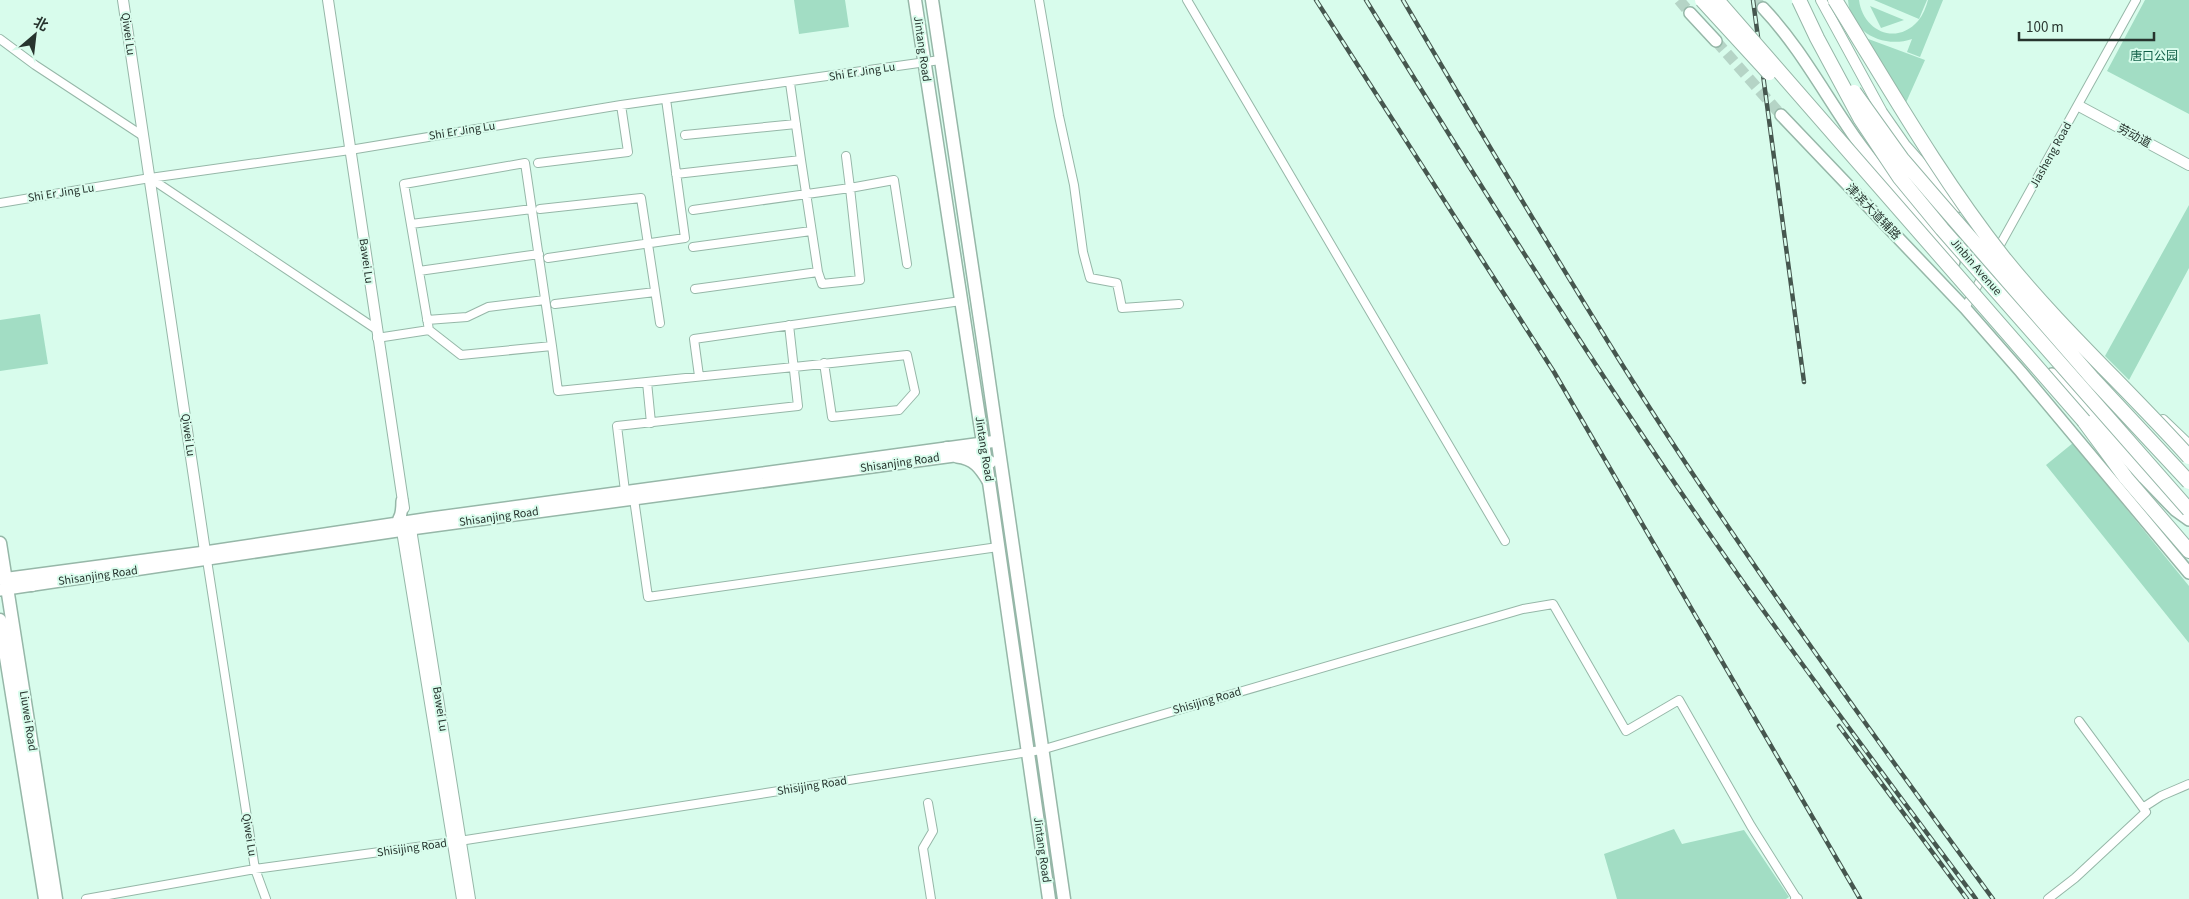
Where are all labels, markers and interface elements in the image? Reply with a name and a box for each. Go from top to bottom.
north arrow [10,10,60,60]
scale bar [2019,10,2154,42]
street label: Qiwei Lu [117,11,139,57]
text: 北 [30,12,52,37]
street label: Jintang Road [909,15,935,83]
text: 100 m [2026,17,2064,38]
park label: 唐口公园 [2130,48,2178,65]
street label: Shi Er Jing Lu [828,58,896,86]
street label: Shi Er Jing Lu [428,117,496,145]
street label: Jiasheng Road [2026,119,2076,191]
street label: 劳动道 [2114,120,2154,152]
street label: Shi Er Jing Lu [27,179,95,207]
street label: 津滨大道辅路 [1842,180,1904,244]
street label: Jinbin Avenue [1946,235,2006,299]
street label: Bawei Lu [354,237,378,285]
street label: Qiwei Lu [177,412,199,458]
street label: Jintang Road [970,415,998,483]
street label: Shisanjing Road [859,449,941,477]
street label: Shisanjing Road [458,503,540,531]
street label: Shisanjing Road [57,562,139,590]
street label: Shisijing Road [1171,683,1243,719]
street label: Bawei Lu [428,685,452,733]
street label: Liuwei Road [15,690,41,752]
street label: Shisijing Road [776,772,848,800]
street label: Qiwei Lu [237,812,261,858]
street label: Jintang Road [1029,816,1055,884]
street label: Shisijing Road [376,835,448,861]

